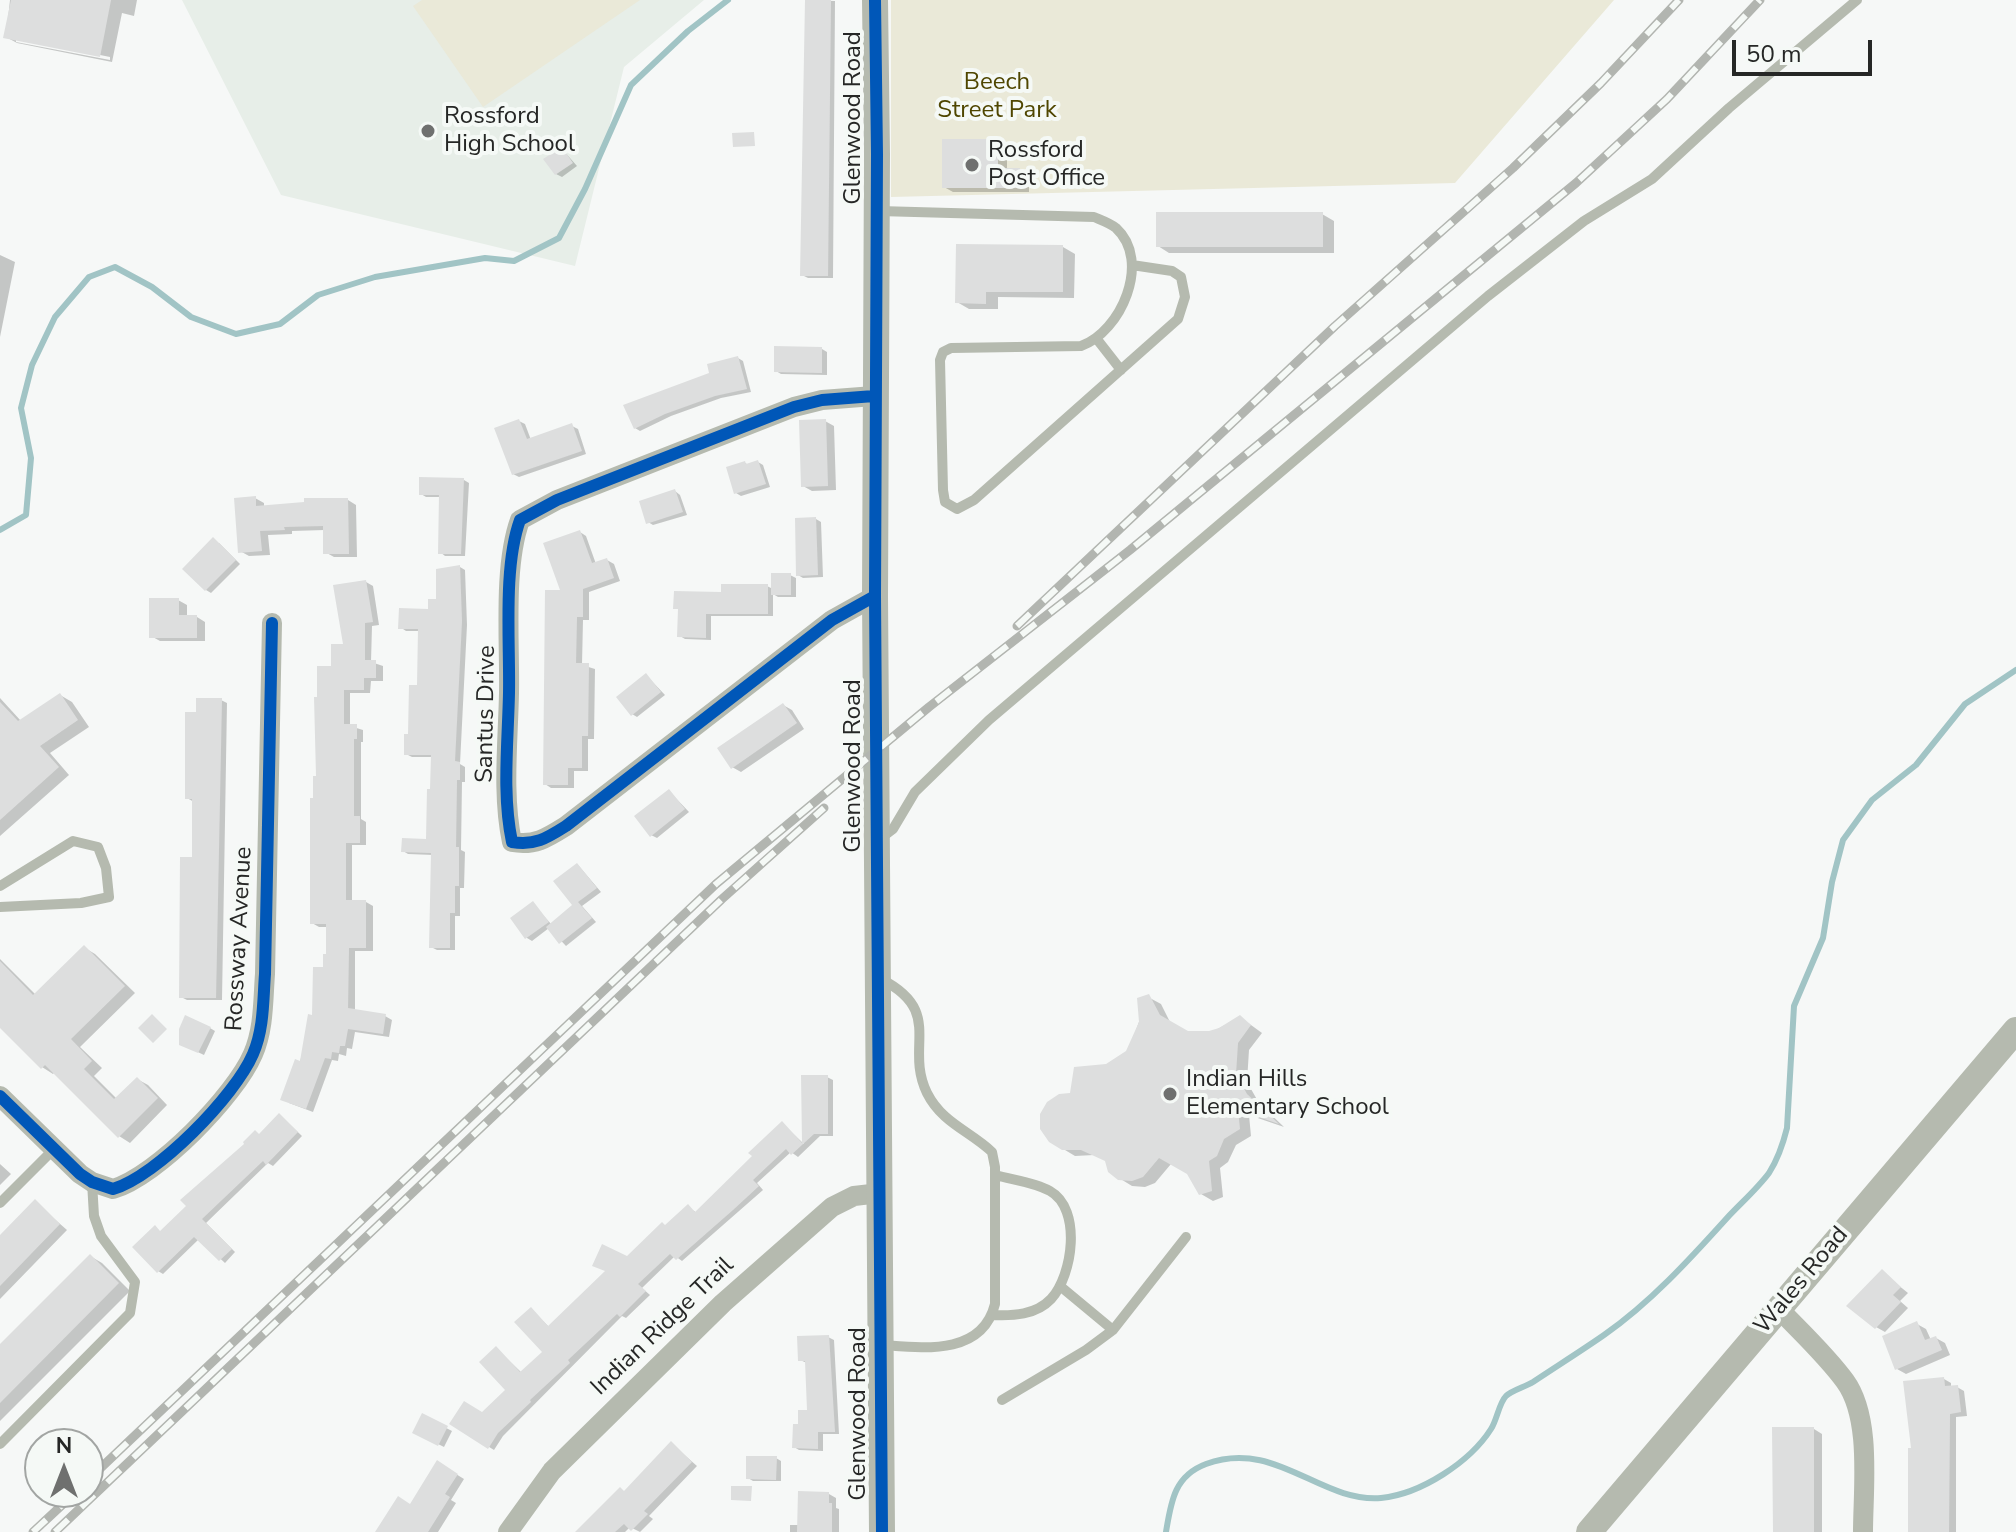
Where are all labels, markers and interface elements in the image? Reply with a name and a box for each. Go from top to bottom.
scale bar [1736,24,1876,74]
street label: Glenwood Road [840,31,868,205]
text: 50 m [1746,38,1802,70]
park label: Beech Street Park [937,69,1057,125]
place label: Rossford High School [444,103,575,159]
marker: Rossford High School [419,122,437,140]
place label: Rossford Post Office [988,137,1105,193]
marker: Rossford Post Office [963,156,981,174]
street label: Santus Drive [471,645,503,783]
street label: Glenwood Road [840,679,868,853]
street label: Rossway Avenue [221,846,259,1032]
place label: Indian Hills Elementary School [1186,1066,1389,1122]
marker: Indian Hills Elementary School [1161,1085,1179,1103]
street label: Wales Road [1749,1222,1855,1340]
street label: Indian Ridge Trail [586,1252,740,1402]
street label: Glenwood Road [845,1327,873,1501]
north arrow [24,1428,104,1508]
text: N [56,1431,72,1461]

